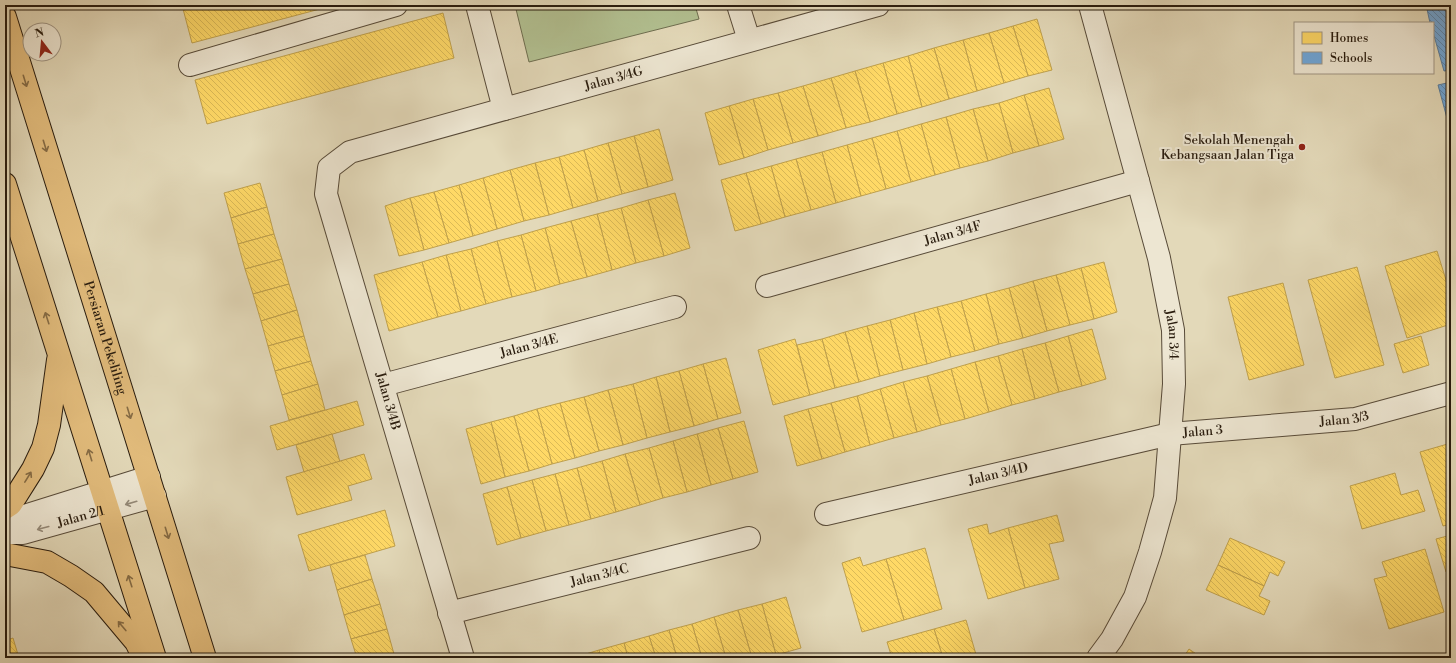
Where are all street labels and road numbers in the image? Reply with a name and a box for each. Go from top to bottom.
street label: Jalan 3/4G [582,63,645,95]
street label: Jalan 3/4F [921,218,984,249]
street label: Persiaran Pekeliling [80,279,130,397]
street label: Jalan 3/4 [1161,307,1182,360]
street label: Jalan 3/4E [497,331,560,362]
street label: Jalan 3/4B [372,369,404,432]
street label: Jalan 3/3 [1318,408,1371,430]
street label: Jalan 3 [1181,422,1223,441]
street label: Jalan 3/4D [966,459,1030,489]
street label: Jalan 2/1 [54,502,107,531]
street label: Jalan 3/4C [568,560,630,591]

